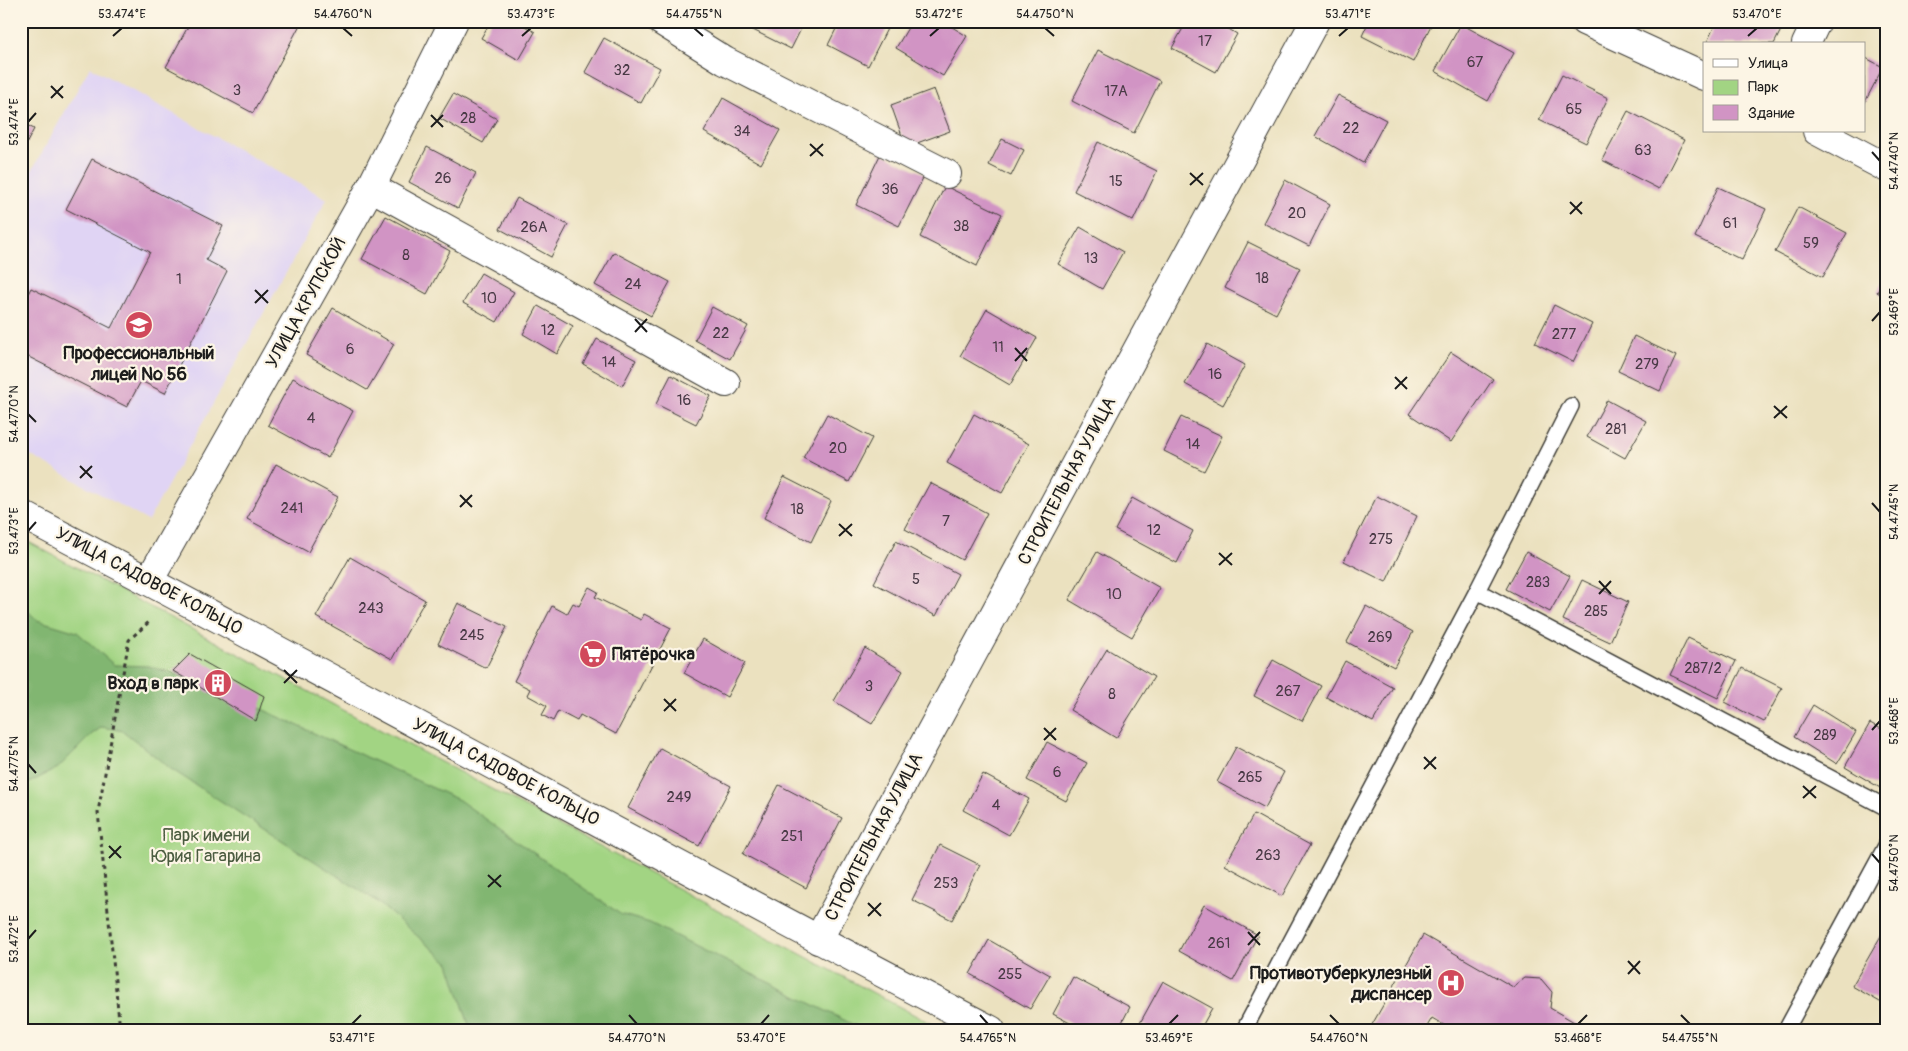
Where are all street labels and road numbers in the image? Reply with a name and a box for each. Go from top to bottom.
street label: УЛИЦА КРУПСКОЙ [261,234,351,372]
street label: СТРОИТЕЛЬНАЯ УЛИЦА [1013,393,1121,569]
street label: УЛИЦА САДОВОЕ КОЛЬЦО [52,522,246,640]
street label: УЛИЦА САДОВОЕ КОЛЬЦО [409,713,603,831]
street label: СТРОИТЕЛЬНАЯ УЛИЦА [820,749,928,925]

